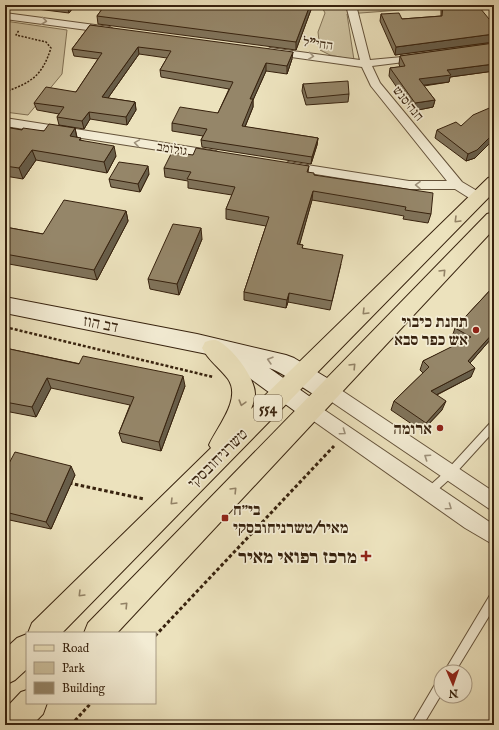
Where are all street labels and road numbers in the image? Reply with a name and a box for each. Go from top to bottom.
street label: החי"ל [302,34,334,55]
street label: חנה סנש [389,83,427,125]
street label: גולומב [155,139,188,160]
street label: דב הוז [81,312,120,338]
road number: 554 [254,395,282,421]
street label: טשרניחובסקי [184,425,253,494]

